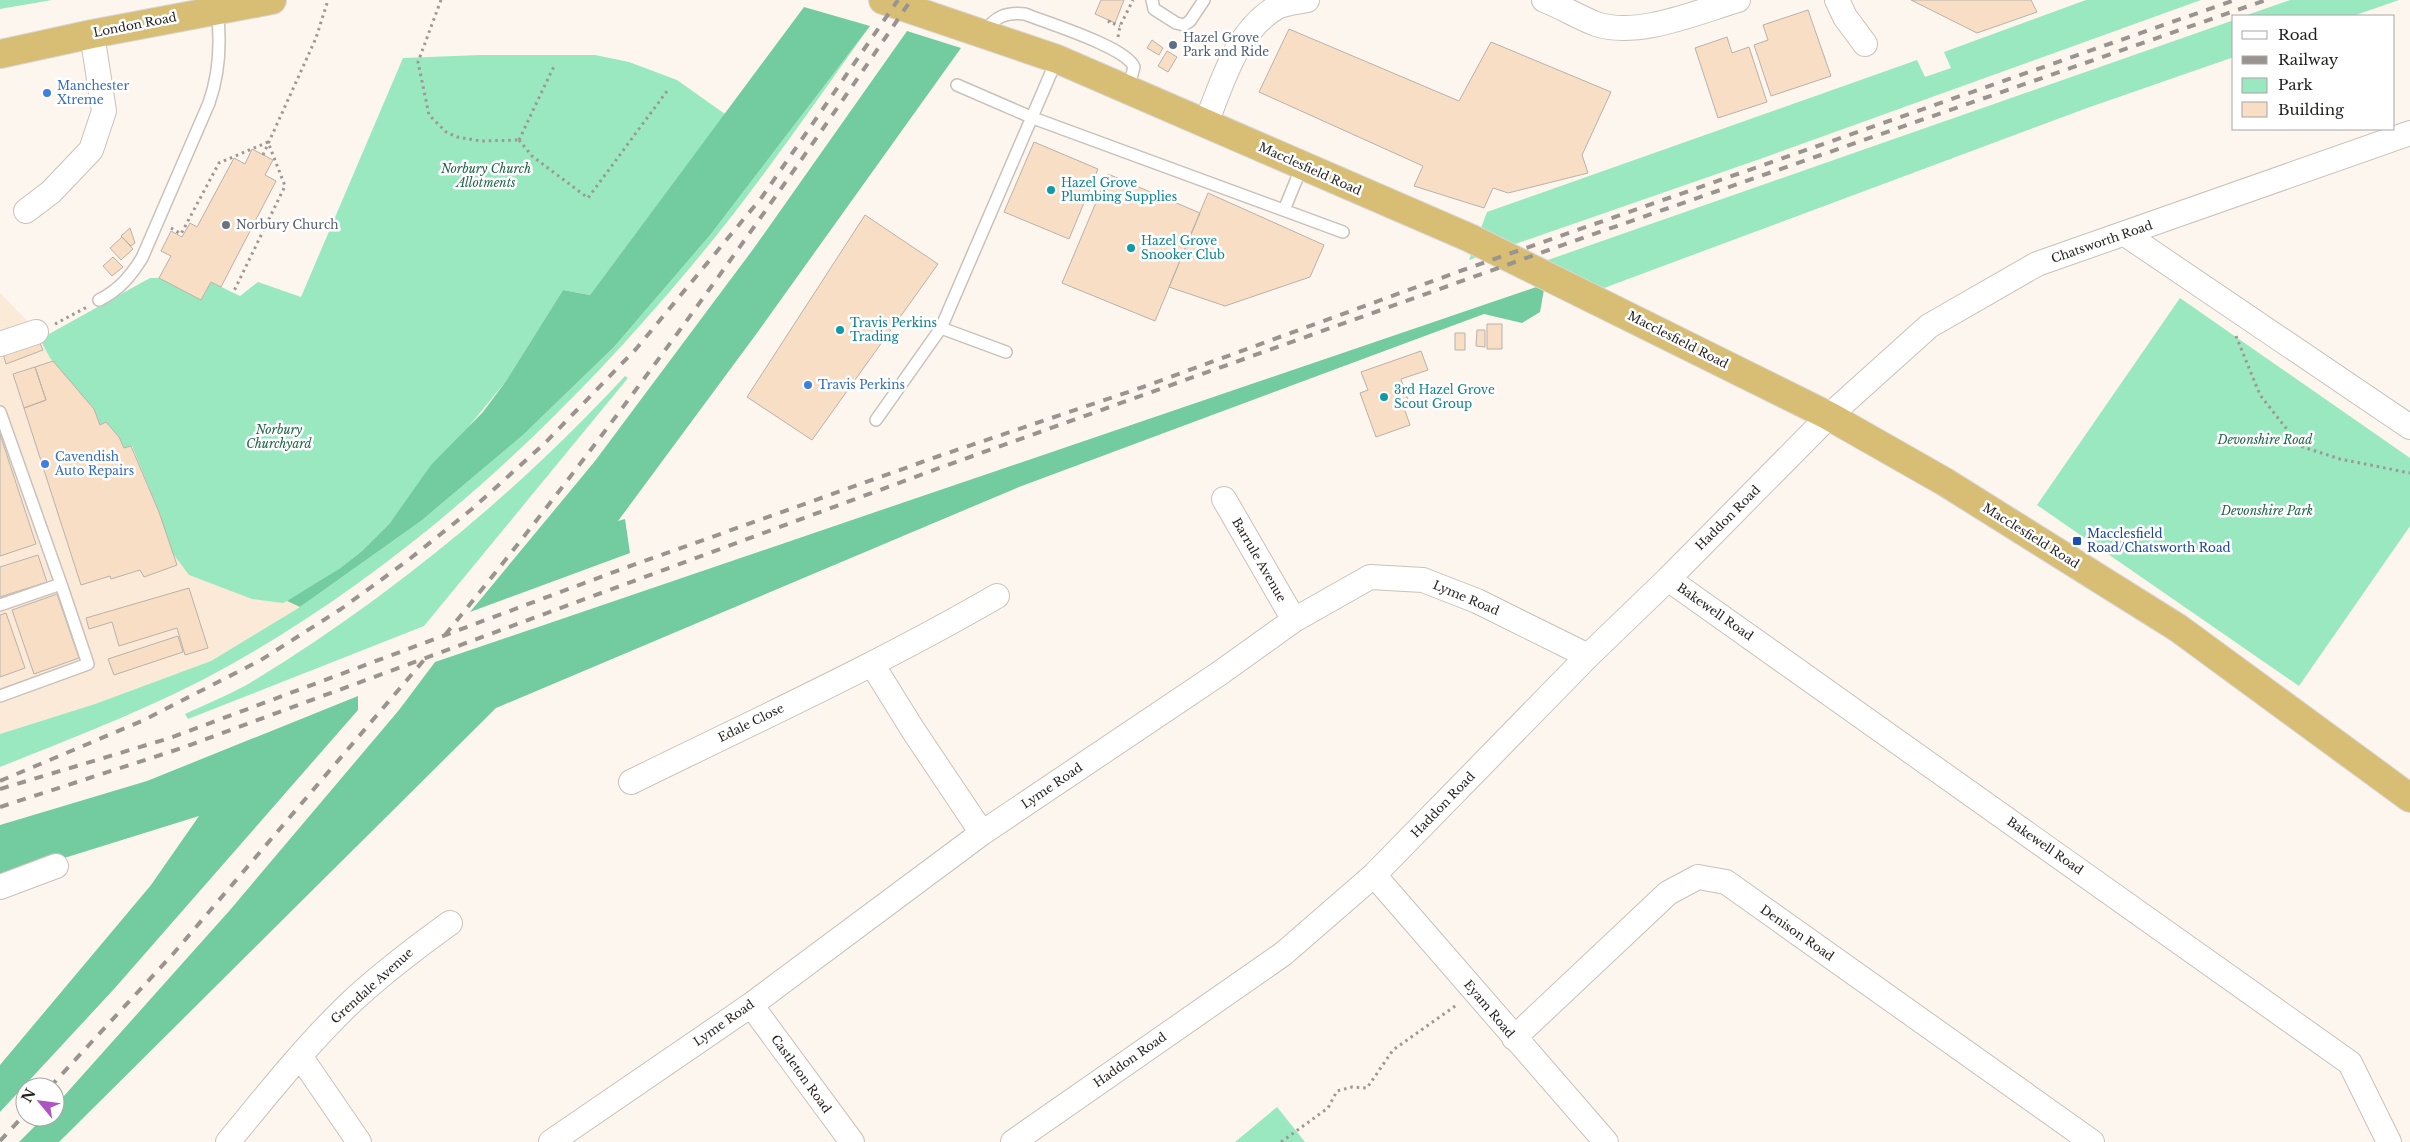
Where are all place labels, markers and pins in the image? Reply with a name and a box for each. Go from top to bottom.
place label: Hazel Grove Park and Ride [1183,30,1269,59]
marker: Hazel Grove Park and Ride [1167,39,1179,51]
place label: Manchester Xtreme [57,78,129,107]
marker: Manchester Xtreme [41,87,53,99]
place label: Hazel Grove Plumbing Supplies [1061,175,1177,204]
marker: Hazel Grove Plumbing Supplies [1045,184,1057,196]
place label: Norbury Church [236,217,339,232]
marker: Norbury Church [220,219,232,231]
place label: Hazel Grove Snooker Club [1141,233,1225,262]
marker: Hazel Grove Snooker Club [1125,242,1137,254]
place label: Travis Perkins Trading [850,315,937,344]
marker: Travis Perkins Trading [834,324,846,336]
place label: Travis Perkins [818,377,905,392]
marker: Travis Perkins [802,379,814,391]
place label: 3rd Hazel Grove Scout Group [1394,382,1495,411]
marker: 3rd Hazel Grove Scout Group [1378,391,1390,403]
place label: Cavendish Auto Repairs [54,449,134,478]
marker: Cavendish Auto Repairs [39,458,51,470]
place label: Macclesfield Road/Chatsworth Road [2087,526,2231,555]
marker: Macclesfield Road/Chatsworth Road [2071,535,2083,547]

